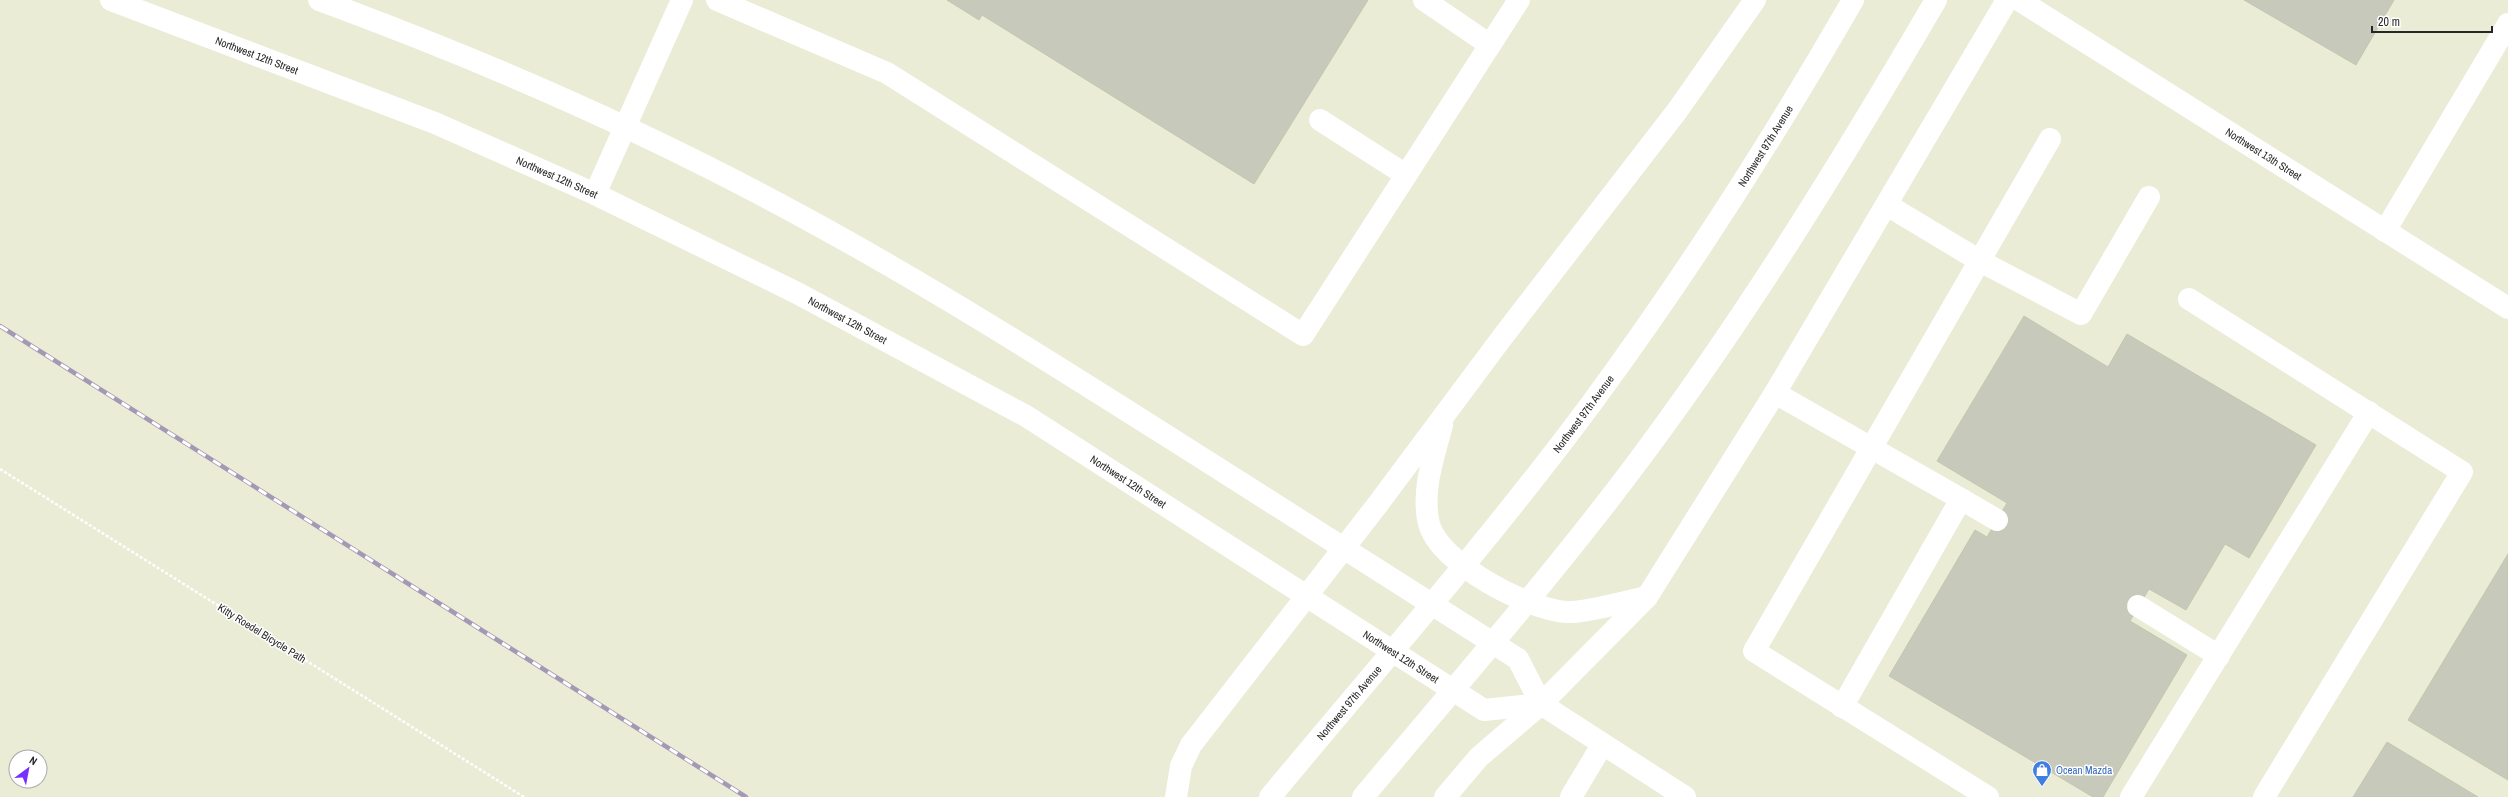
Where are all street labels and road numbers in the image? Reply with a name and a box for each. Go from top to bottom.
street label: Northwest 12th Street [213,33,301,78]
street label: Northwest 97th Avenue [1735,103,1796,189]
street label: Northwest 13th Street [2223,125,2305,184]
street label: Northwest 12th Street [514,153,600,201]
street label: Northwest 12th Street [806,293,890,347]
street label: Northwest 97th Avenue [1550,372,1617,455]
street label: Northwest 12th Street [1088,452,1169,511]
street label: Kitty Roedel Bicycle Path [215,600,309,666]
street label: Northwest 12th Street [1360,627,1442,686]
street label: Northwest 97th Avenue [1314,663,1384,743]

